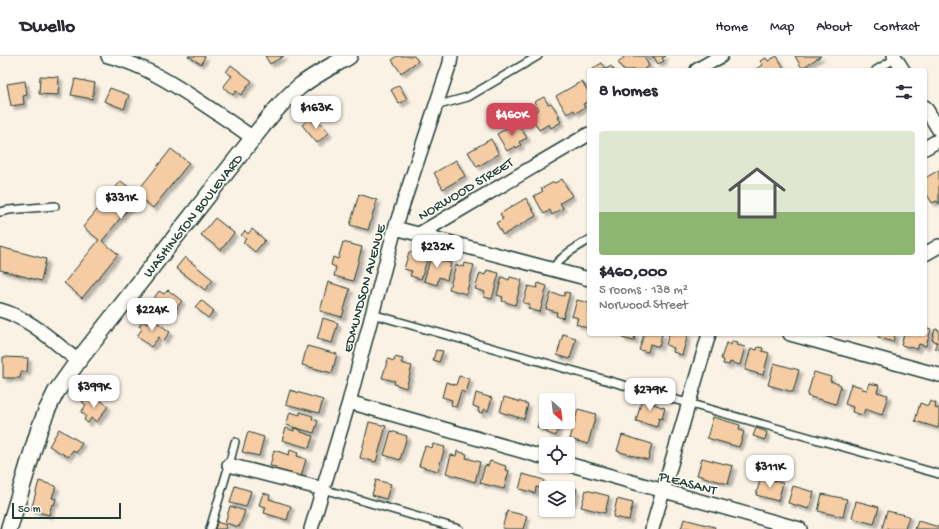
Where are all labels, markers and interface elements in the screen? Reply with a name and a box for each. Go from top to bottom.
text: Dwello [20,16,75,39]
text: Home [716,19,748,36]
text: Map [770,19,794,36]
text: About [816,19,852,36]
text: Contact [874,19,919,36]
icon: filters [893,81,915,103]
text: 8 homes [599,82,657,102]
pin: $163K [288,96,344,130]
text: $163K [300,101,332,116]
pin: $460K [484,103,540,137]
text: $460K [495,108,529,123]
street label: WASHINGTON BOULEVARD [140,151,248,282]
street label: NORWOOD STREET [416,155,518,225]
icon: home [721,157,793,229]
pin: $331K [93,186,149,220]
text: $331K [105,191,137,206]
street label: EDMUNDSON AVENUE [340,221,391,355]
pin: $232K [409,235,465,269]
text: $232K [421,240,453,255]
text: $460,000 [599,263,667,283]
text: 5 rooms · 138 m² [599,283,688,298]
pin: $224K [124,298,180,332]
text: Norwood Street [599,298,688,313]
text: $224K [136,303,168,318]
pin: $399K [66,375,122,409]
pin: $279K [622,378,678,412]
text: $399K [78,380,110,395]
text: $279K [634,383,666,398]
north arrow [539,393,575,429]
map controls [539,393,575,517]
button: locate [539,437,575,473]
pin: $311K [742,455,798,489]
text: $311K [755,460,785,475]
street label: PLEASANT [656,468,719,500]
button: layers [539,481,575,517]
scale bar [12,501,121,520]
text: 50 m [18,504,40,516]

